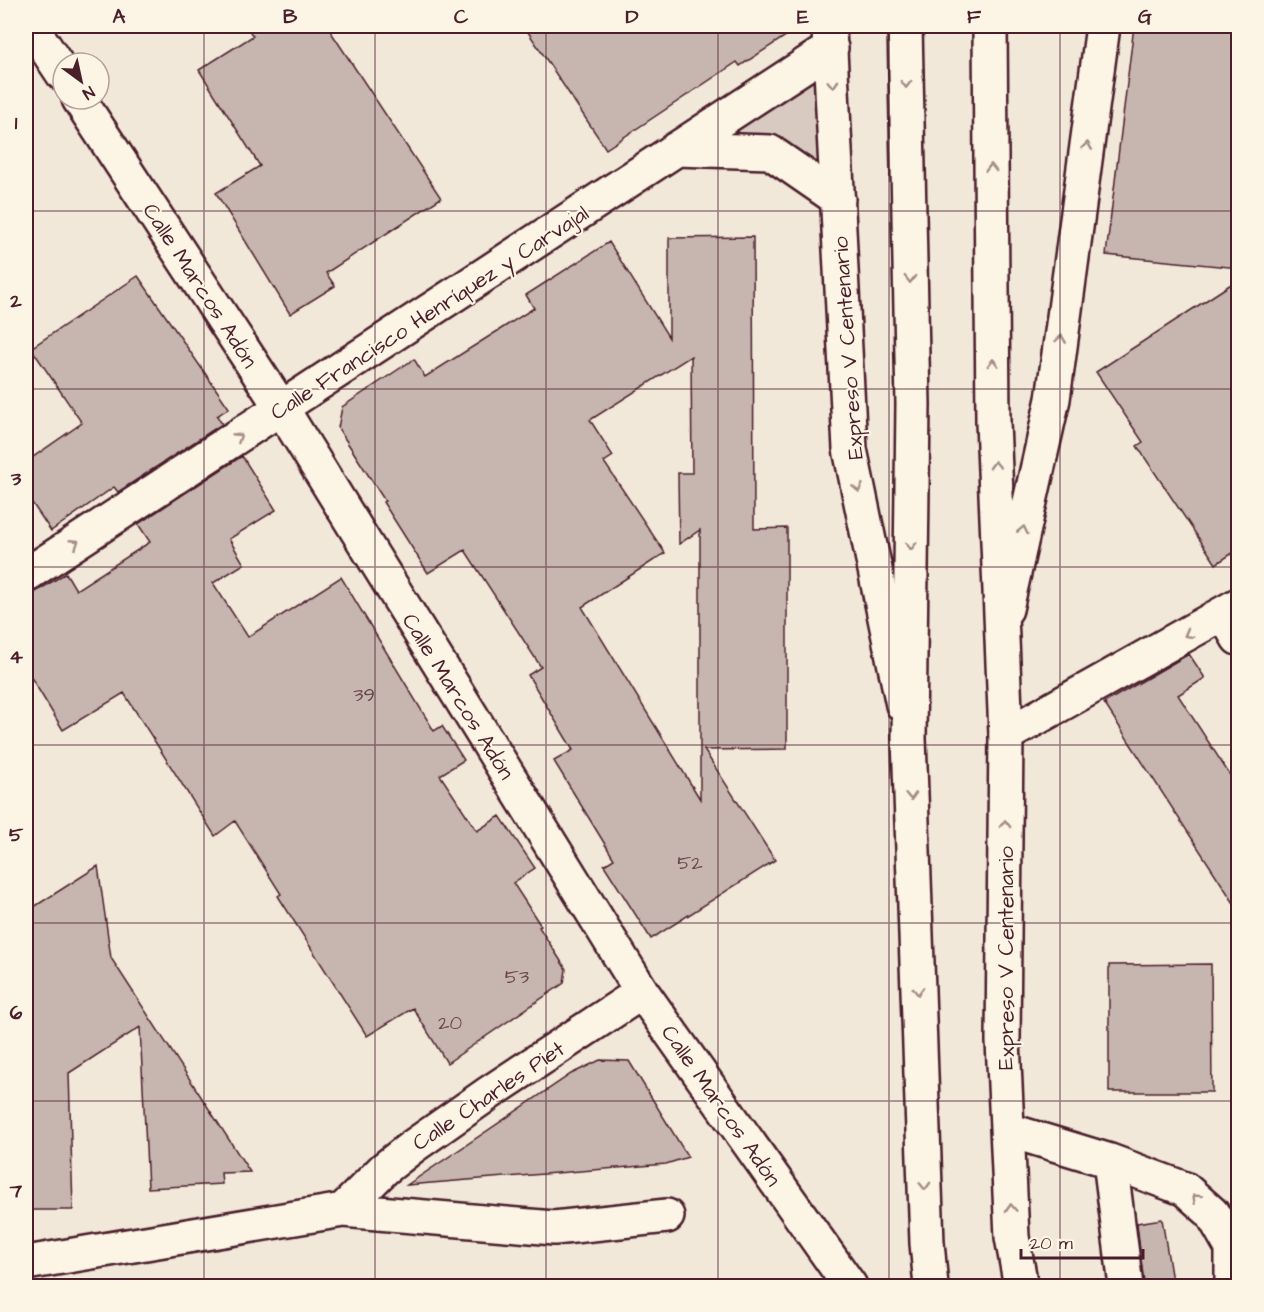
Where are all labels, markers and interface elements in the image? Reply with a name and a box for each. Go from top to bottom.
text: A [113,3,126,31]
text: B [283,3,298,31]
text: C [454,3,469,31]
text: D [626,3,639,31]
text: E [797,3,809,31]
text: F [967,3,982,31]
text: G [1138,3,1152,31]
north arrow [51,51,111,111]
one-way arrow [827,79,839,88]
one-way arrow [900,79,912,88]
text: N [78,81,99,105]
text: 1 [15,109,18,137]
one-way arrow [1080,141,1092,150]
one-way arrow [985,164,997,173]
street label: Calle Marcos Adón [135,197,265,374]
street label: Calle Francisco Henríquez y Carvajal [265,198,596,429]
street label: Expreso V Centenario [825,235,872,461]
one-way arrow [904,274,916,283]
text: 2 [9,287,22,315]
one-way arrow [1054,334,1066,344]
one-way arrow [987,359,999,368]
one-way arrow [231,433,242,444]
one-way arrow [989,460,1001,469]
text: 3 [10,465,22,493]
one-way arrow [851,482,864,492]
one-way arrow [1016,525,1029,535]
one-way arrow [68,540,79,551]
one-way arrow [905,541,917,550]
street label: Calle Marcos Adón [394,608,521,786]
one-way arrow [1184,627,1194,638]
text: 4 [9,643,23,671]
house number: 39 [353,681,375,709]
one-way arrow [905,792,918,801]
one-way arrow [999,819,1011,828]
text: 5 [9,821,24,849]
street label: Expreso V Centenario [991,845,1022,1070]
house number: 52 [677,849,703,877]
house number: 53 [505,963,529,991]
one-way arrow [912,987,924,996]
text: 6 [10,999,23,1027]
house number: 20 [438,1009,462,1037]
street label: Calle Marcos Adón [653,1019,788,1193]
street label: Calle Charles Piet [407,1034,571,1159]
text: 7 [9,1177,23,1205]
one-way arrow [919,1182,931,1191]
one-way arrow [1192,1195,1203,1206]
one-way arrow [1005,1203,1017,1212]
scale bar [1021,1222,1142,1260]
text: 20 m [1030,1231,1073,1256]

